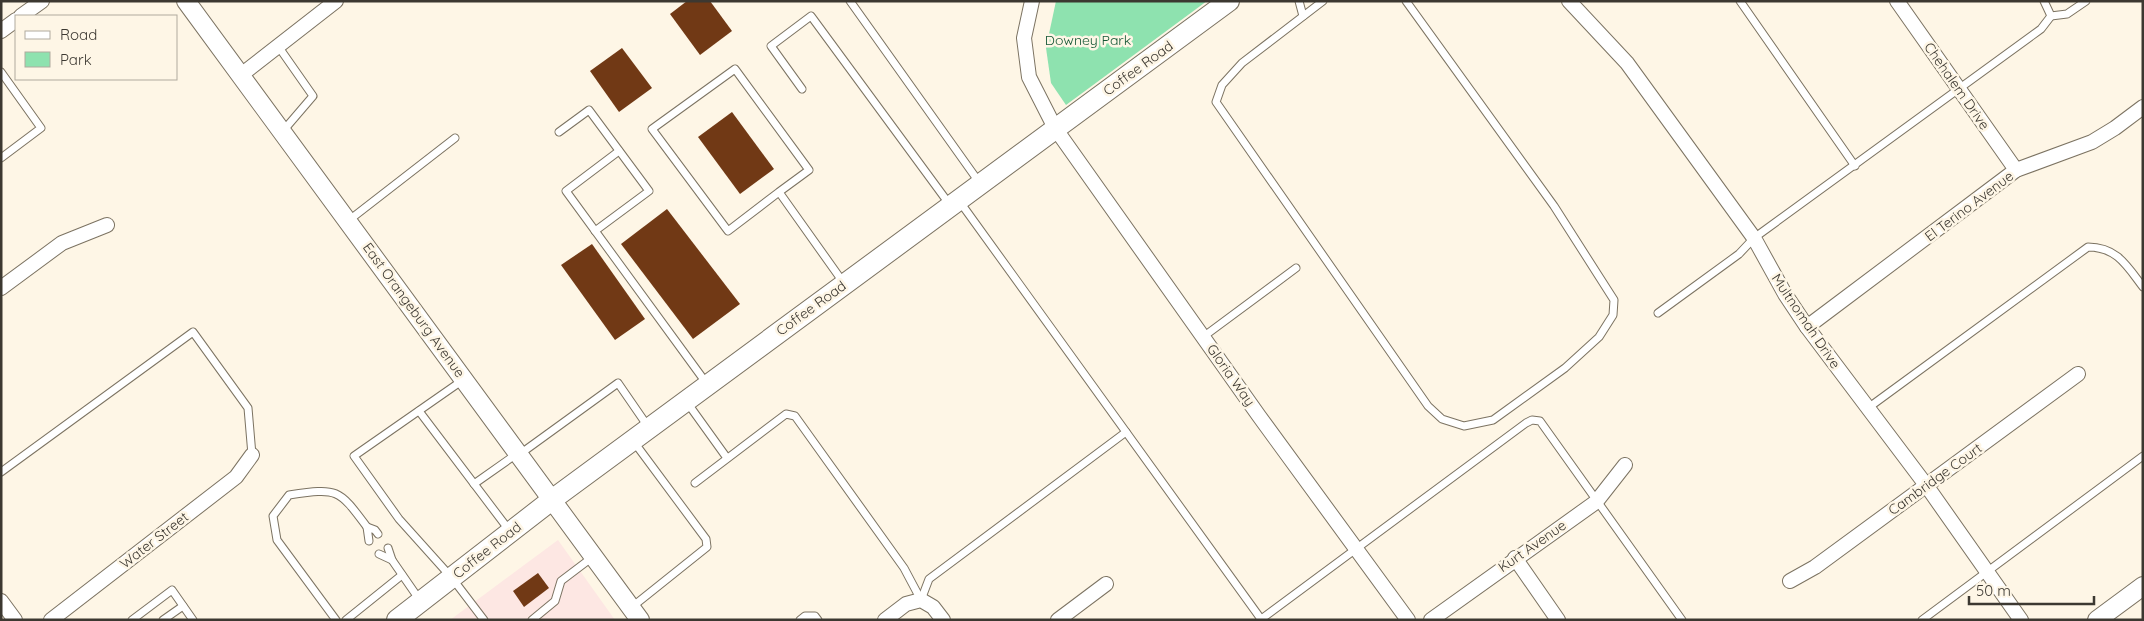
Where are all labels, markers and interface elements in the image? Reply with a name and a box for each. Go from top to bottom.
legend [15,15,178,80]
text: Road [60,25,97,44]
park label: Downey Park [1045,31,1131,49]
street label: Coffee Road [1100,37,1176,99]
street label: Chehalem Drive [1920,39,1994,133]
text: Park [60,50,92,69]
street label: El Terino Avenue [1921,167,2017,245]
street label: East Orangeburg Avenue [359,239,469,381]
street label: Multnomah Drive [1768,270,1844,372]
street label: Coffee Road [773,277,849,339]
street label: Gloria Way [1203,340,1259,410]
street label: Cambridge Court [1885,439,1986,519]
street label: Water Street [116,508,192,572]
street label: Kurt Avenue [1494,516,1570,576]
street label: Coffee Road [449,518,525,582]
scale bar [1969,574,2094,606]
text: 50 m [1976,581,2011,600]

